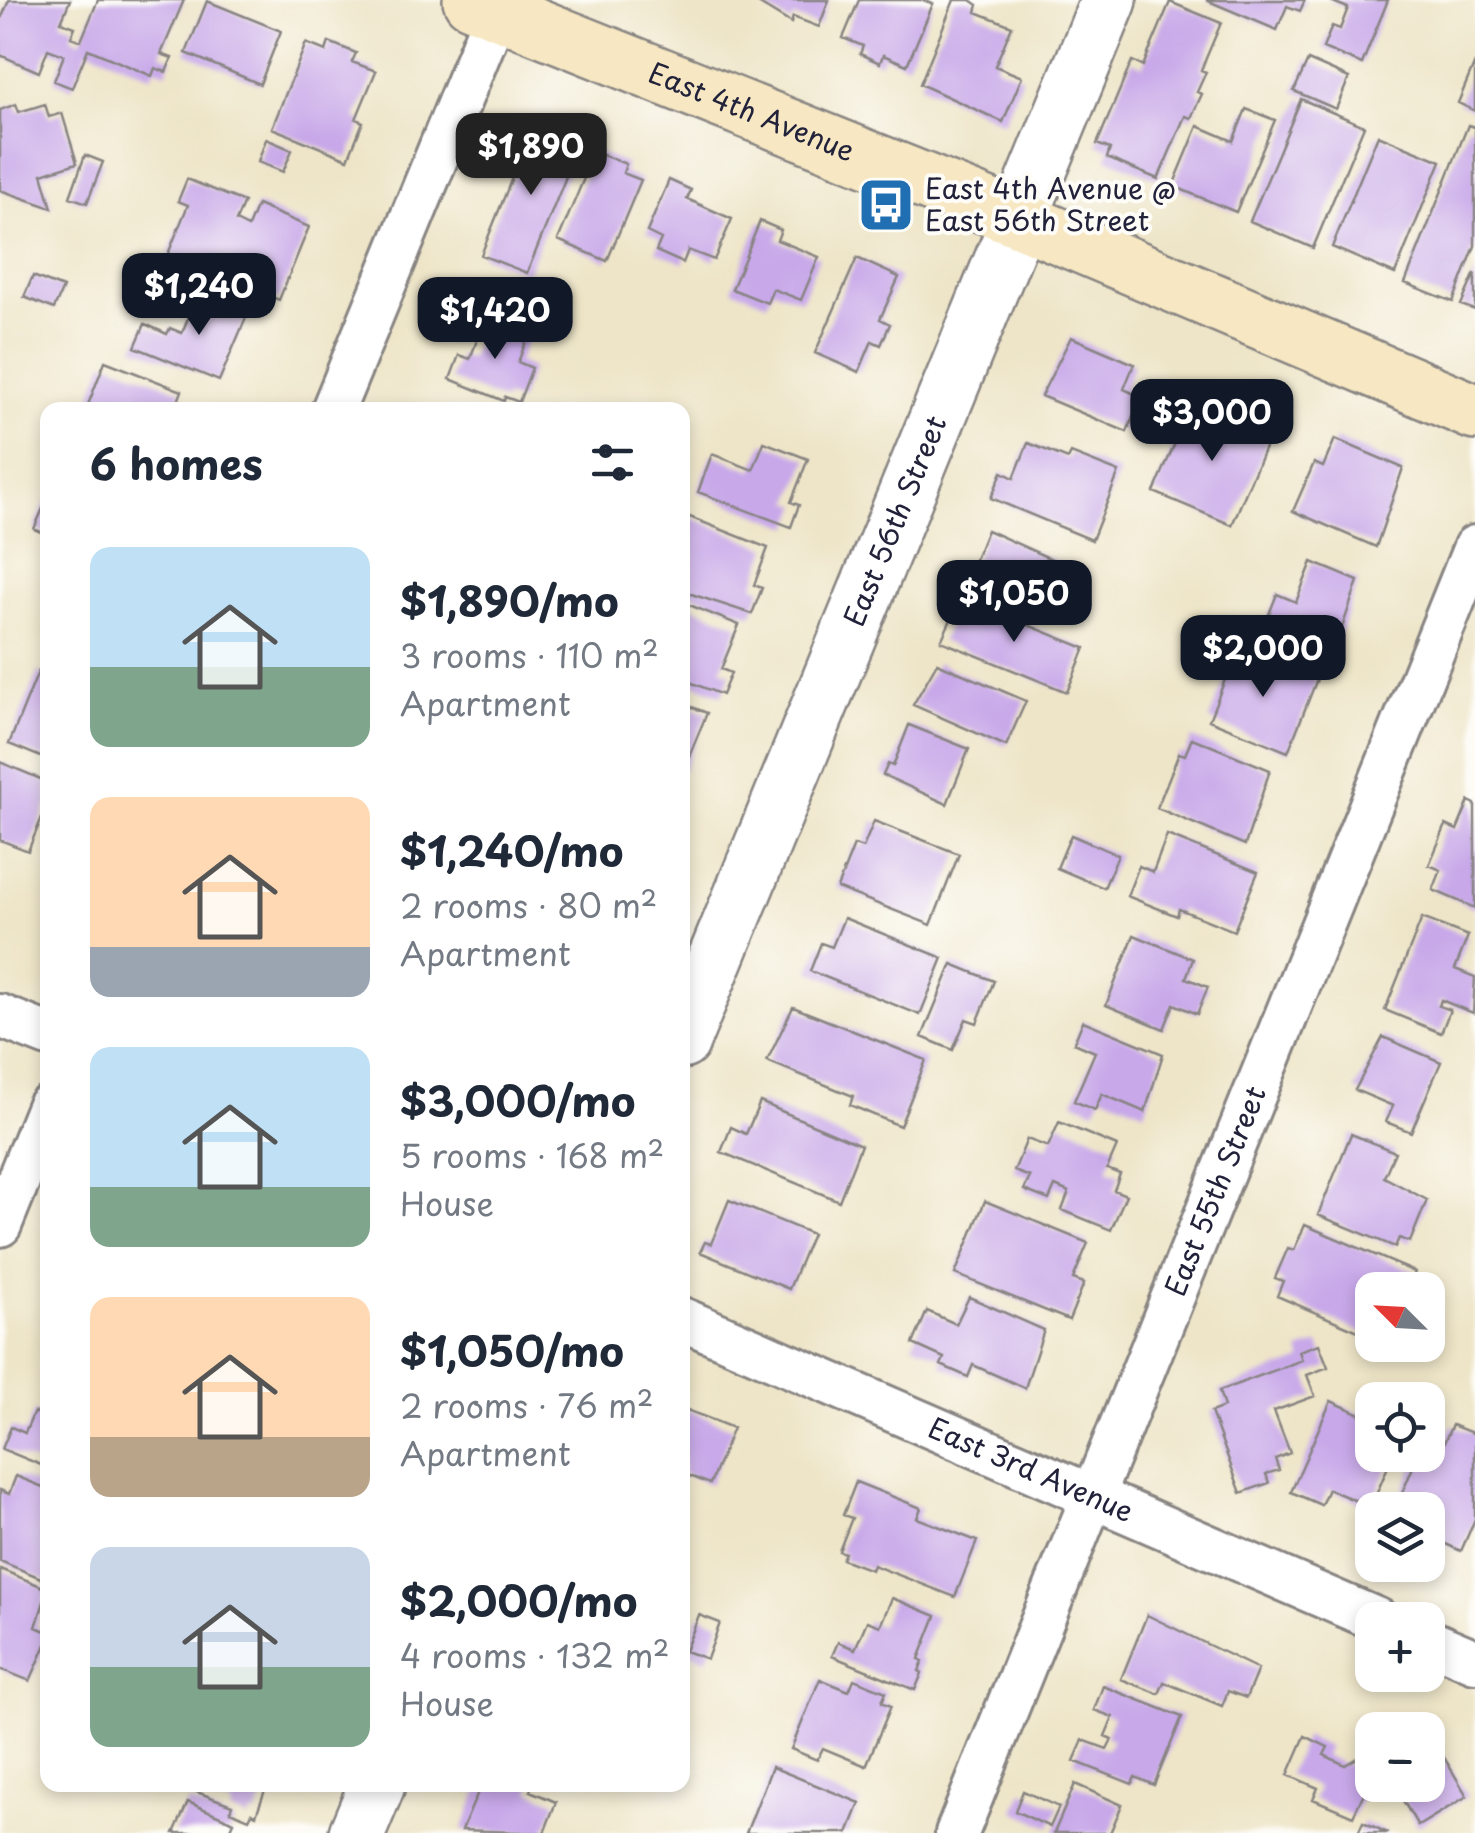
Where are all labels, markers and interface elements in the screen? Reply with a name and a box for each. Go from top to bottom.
street label: East 4th Avenue [643,50,861,171]
pin: $1,890 [450,113,612,198]
text: $1,890 [478,121,584,169]
place label: East 4th Avenue @ East 56th Street [925,166,1176,241]
bus stop icon: East 4th Avenue @ East 56th Street [856,175,916,235]
pin: $1,240 [118,253,280,338]
text: $1,240 [144,261,254,309]
pin: $1,420 [414,277,576,362]
text: $1,420 [440,285,550,333]
pin: $3,000 [1131,379,1293,464]
text: $3,000 [1152,387,1272,435]
street label: East 56th Street [831,409,956,632]
text: 6 homes [90,431,263,494]
icon: filters [585,435,640,490]
pin: $1,050 [933,560,1095,645]
text: $1,890/mo [400,568,619,631]
text: $1,050 [959,568,1069,616]
icon: home [170,587,290,707]
pin: $2,000 [1182,615,1344,700]
text: $2,000 [1203,623,1323,671]
text: 3 rooms · 110 m² [400,631,659,679]
text: Apartment [400,679,571,727]
text: $1,240/mo [400,818,623,881]
icon: home [170,837,290,957]
text: 2 rooms · 80 m² [400,881,657,929]
text: Apartment [400,929,571,977]
text: $3,000/mo [400,1068,635,1131]
street label: East 55th Street [1153,1079,1276,1302]
icon: home [170,1087,290,1207]
text: 5 rooms · 168 m² [400,1131,664,1179]
text: House [400,1179,494,1227]
north arrow [1355,1272,1445,1362]
map controls [1355,1272,1445,1802]
text: $1,050/mo [400,1318,624,1381]
icon: home [170,1337,290,1457]
text: 2 rooms · 76 m² [400,1381,654,1429]
button: locate [1355,1382,1445,1472]
street label: East 3rd Avenue [922,1405,1141,1532]
text: Apartment [400,1429,571,1477]
button: layers [1355,1492,1445,1582]
text: $2,000/mo [400,1568,637,1631]
icon: home [170,1587,290,1707]
button: + [1355,1602,1445,1692]
text: 4 rooms · 132 m² [400,1631,670,1679]
text: House [400,1679,494,1727]
button: − [1355,1712,1445,1802]

